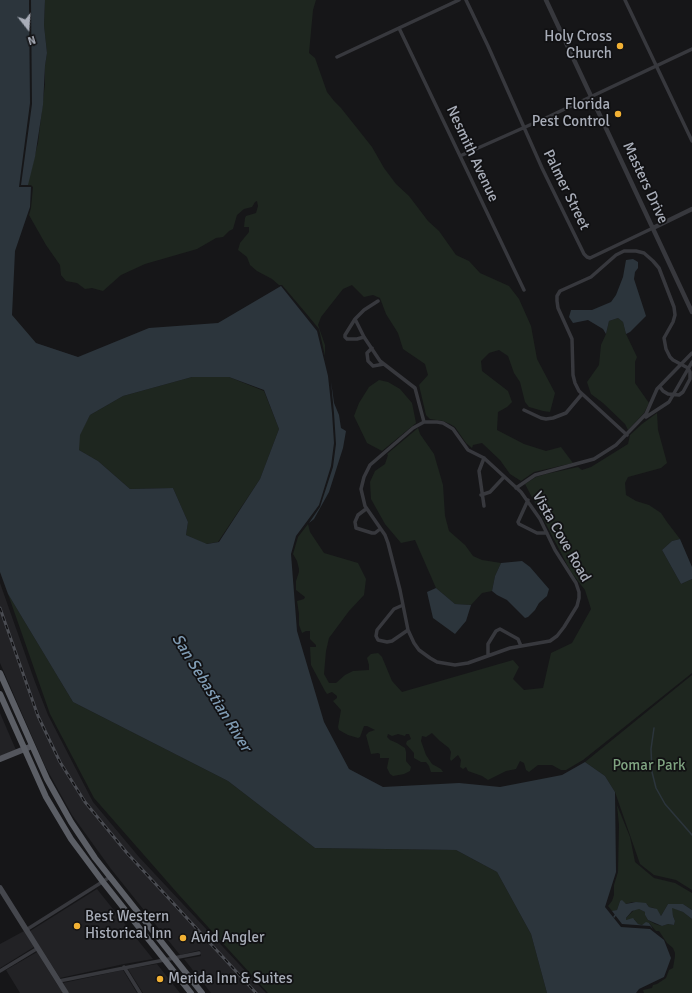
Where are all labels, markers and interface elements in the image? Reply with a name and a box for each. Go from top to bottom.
north arrow [8,8,48,48]
place label: Holy Cross Church [544,28,612,63]
text: N [26,33,37,47]
marker: Holy Cross Church [615,41,625,51]
place label: Florida Pest Control [532,96,610,131]
street label: Nesmith Avenue [442,103,502,205]
marker: Florida Pest Control [613,109,623,119]
street label: Masters Drive [618,139,672,227]
street label: Palmer Street [539,147,593,233]
street label: Vista Cove Road [528,489,594,585]
water label: San Sebastian River [167,631,255,755]
park label: Pomar Park [612,757,686,775]
place label: Best Western Historical Inn [85,908,172,943]
marker: Best Western Historical Inn [72,921,82,931]
place label: Avid Angler [191,929,264,947]
marker: Avid Angler [178,933,188,943]
place label: Merida Inn & Suites [168,970,293,988]
marker: Merida Inn & Suites [155,974,165,984]

